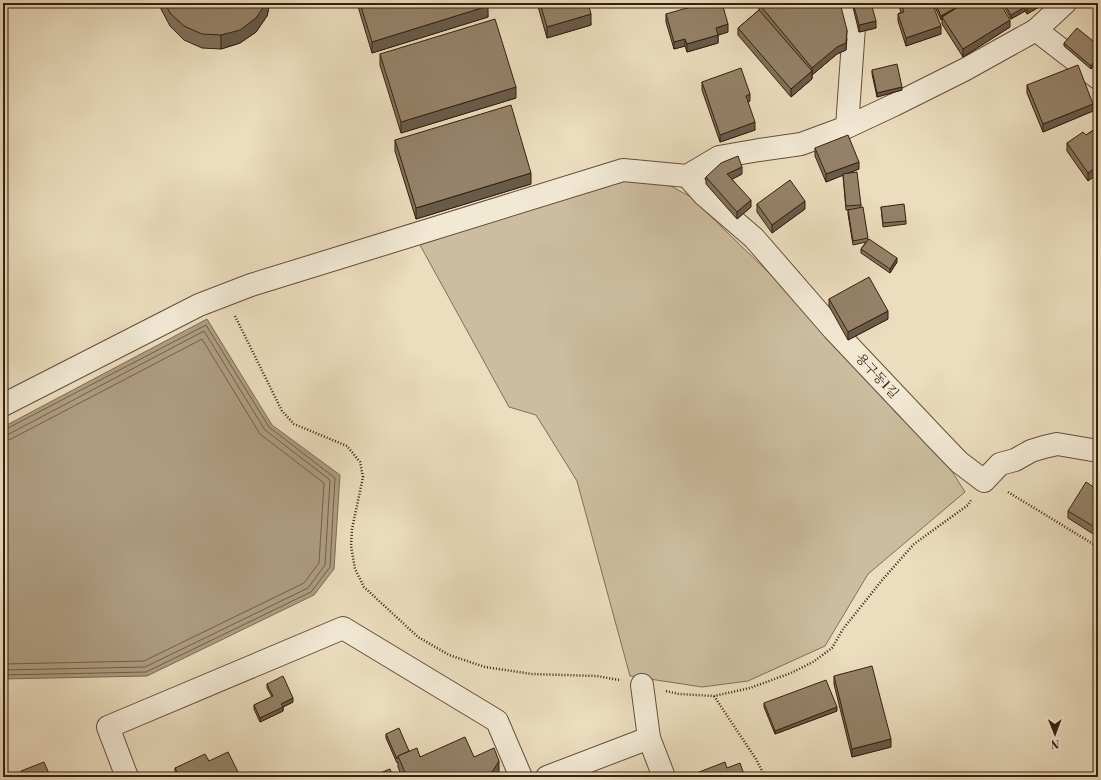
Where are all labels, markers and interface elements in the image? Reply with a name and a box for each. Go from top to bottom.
street label: 용구동1길 [852,350,902,402]
north arrow [1035,714,1075,754]
text: N [1050,736,1060,750]

